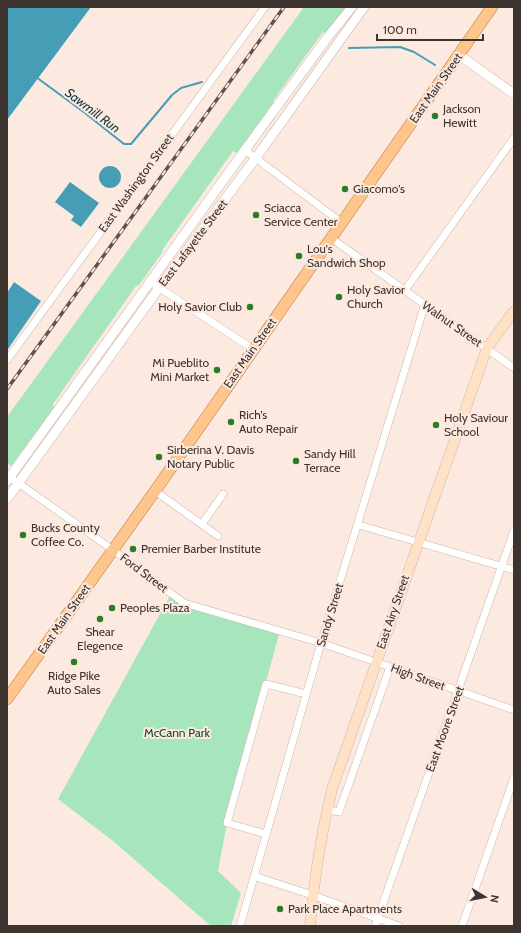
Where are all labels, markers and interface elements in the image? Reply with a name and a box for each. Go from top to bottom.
scale bar [377,16,483,42]
text: 100 m [383,22,417,37]
street label: East Main Street [406,50,465,126]
water label: Sawmill Run [62,84,124,136]
place label: Jackson Hewitt [442,101,481,130]
marker: Jackson Hewitt [430,111,440,121]
street label: East Washington Street [95,130,176,235]
place label: Giacomo's [353,181,405,196]
marker: Giacomo's [340,184,350,194]
street label: East Lafayette Street [155,196,230,289]
place label: Sciacca Service Center [264,200,338,229]
marker: Sciacca Service Center [251,210,261,220]
place label: Lou's Sandwich Shop [307,241,386,270]
marker: Lou's Sandwich Shop [294,251,304,261]
place label: Holy Savior Church [347,282,405,311]
marker: Holy Savior Church [334,292,344,302]
street label: Walnut Street [419,297,485,350]
place label: Holy Savior Club [158,299,242,314]
marker: Holy Savior Club [245,302,255,312]
street label: East Main Street [220,315,279,391]
place label: Mi Pueblito Mini Market [150,355,209,384]
marker: Mi Pueblito Mini Market [212,365,222,375]
place label: Rich's Auto Repair [239,407,298,436]
place label: Holy Saviour School [444,410,508,439]
marker: Rich's Auto Repair [226,417,236,427]
marker: Holy Saviour School [431,420,441,430]
place label: Sirberina V. Davis Notary Public [167,442,254,471]
place label: Sandy Hill Terrace [304,446,356,475]
marker: Sirberina V. Davis Notary Public [154,452,164,462]
marker: Sandy Hill Terrace [291,456,301,466]
place label: Bucks County Coffee Co. [31,520,100,549]
marker: Bucks County Coffee Co. [18,530,28,540]
place label: Premier Barber Institute [141,541,261,556]
marker: Premier Barber Institute [128,544,138,554]
street label: Ford Street [117,550,171,595]
street label: East Airy Street [373,573,412,651]
street label: East Main Street [34,581,93,657]
street label: Sandy Street [313,581,346,648]
place label: Peoples Plaza [120,600,190,615]
marker: Peoples Plaza [107,603,117,613]
marker: Shear Elegence [95,614,105,624]
place label: Shear Elegence [77,624,123,653]
marker: Ridge Pike Auto Sales [69,657,79,667]
street label: High Street [389,660,447,693]
place label: Ridge Pike Auto Sales [47,668,101,697]
street label: East Moore Street [422,684,467,774]
park label: McCann Park [144,725,211,740]
north arrow [465,877,505,917]
text: N [487,894,502,904]
place label: Park Place Apartments [288,901,402,916]
marker: Park Place Apartments [275,904,285,914]

